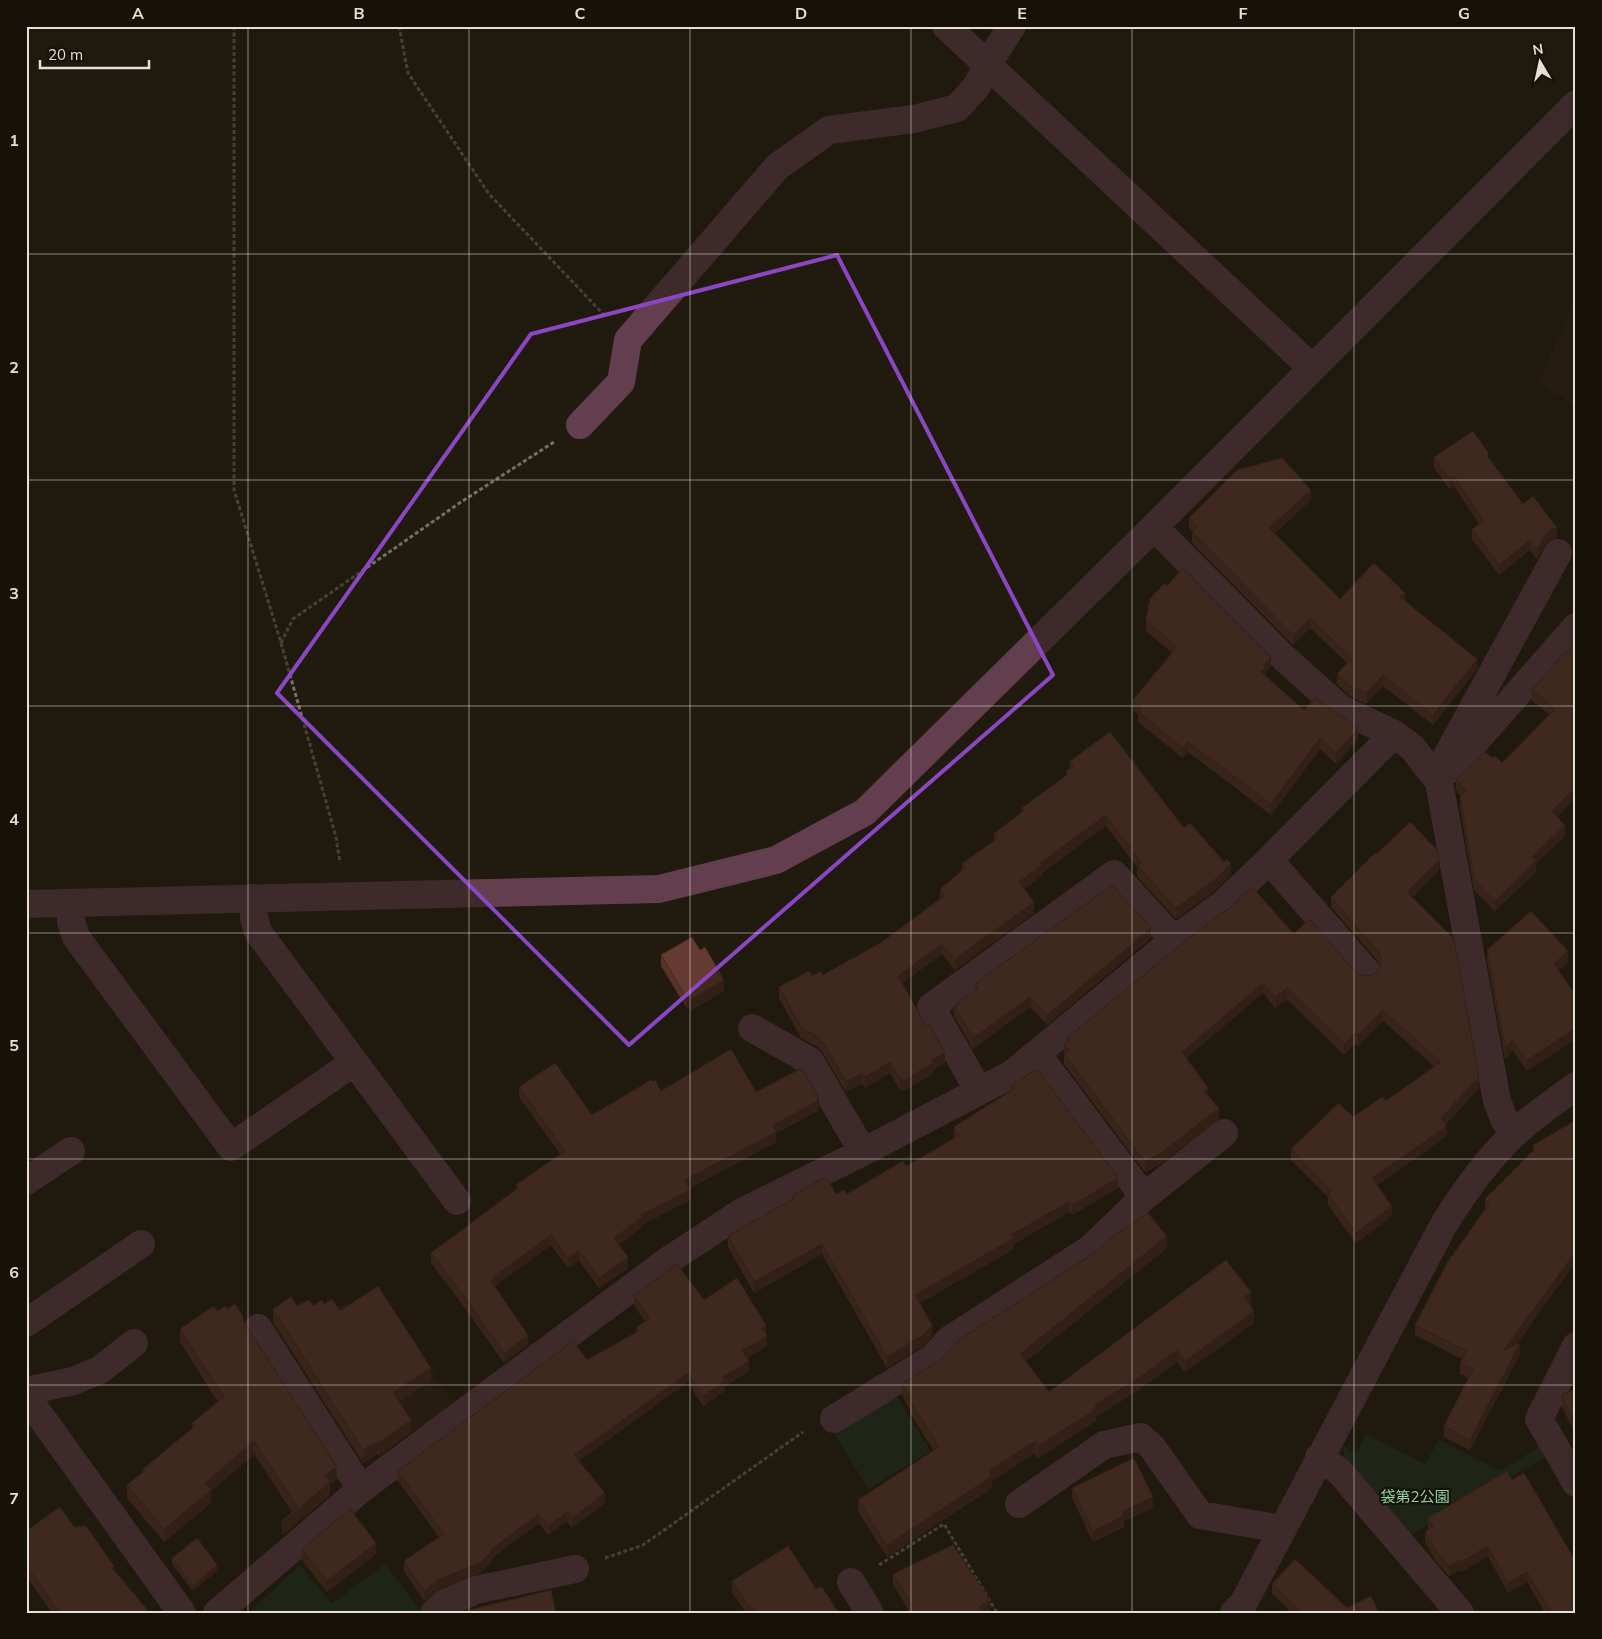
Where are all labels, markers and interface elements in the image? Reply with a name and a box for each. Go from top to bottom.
text: A [132,3,144,23]
text: B [353,3,365,23]
text: C [575,3,586,23]
text: D [795,3,807,23]
text: E [1017,3,1027,23]
text: F [1238,3,1248,23]
text: G [1458,3,1470,23]
scale bar [40,38,149,70]
north arrow [1514,38,1564,88]
text: N [1531,39,1545,59]
text: 20 m [48,45,83,64]
text: 1 [9,130,19,150]
text: 2 [9,357,19,377]
text: 3 [9,583,19,603]
text: 4 [9,809,19,829]
text: 5 [9,1035,19,1055]
text: 6 [9,1262,19,1282]
park label: 袋第2公園 [1380,1487,1450,1506]
text: 7 [9,1488,19,1508]

